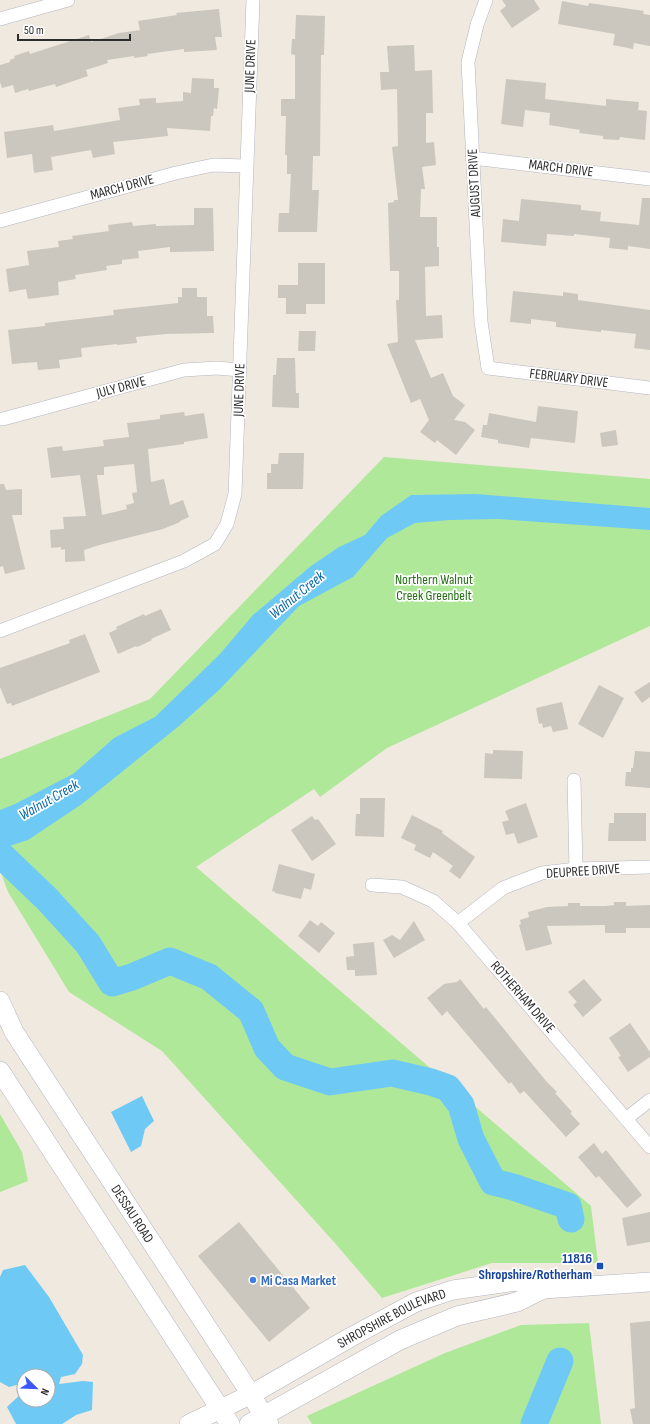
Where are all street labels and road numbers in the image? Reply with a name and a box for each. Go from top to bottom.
street label: JUNE DRIVE [241,39,259,94]
street label: AUGUST DRIVE [464,148,484,219]
street label: MARCH DRIVE [528,156,595,180]
street label: MARCH DRIVE [88,170,156,204]
street label: JUNE DRIVE [230,363,248,418]
street label: FEBRUARY DRIVE [529,365,610,391]
street label: JULY DRIVE [93,372,148,402]
street label: DEUPREE DRIVE [546,860,621,882]
street label: ROTHERHAM DRIVE [487,957,559,1037]
street label: DESSAU ROAD [108,1181,158,1246]
street label: SHROPSHIRE BOULEVARD [334,1284,448,1352]

